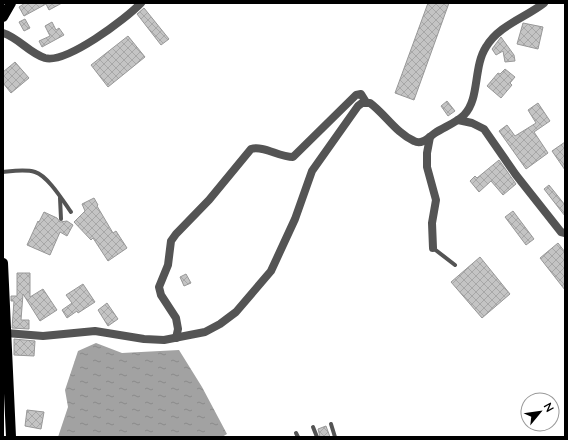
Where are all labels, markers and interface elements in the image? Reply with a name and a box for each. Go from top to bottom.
north arrow [520,392,560,432]
text: N [541,400,557,414]

